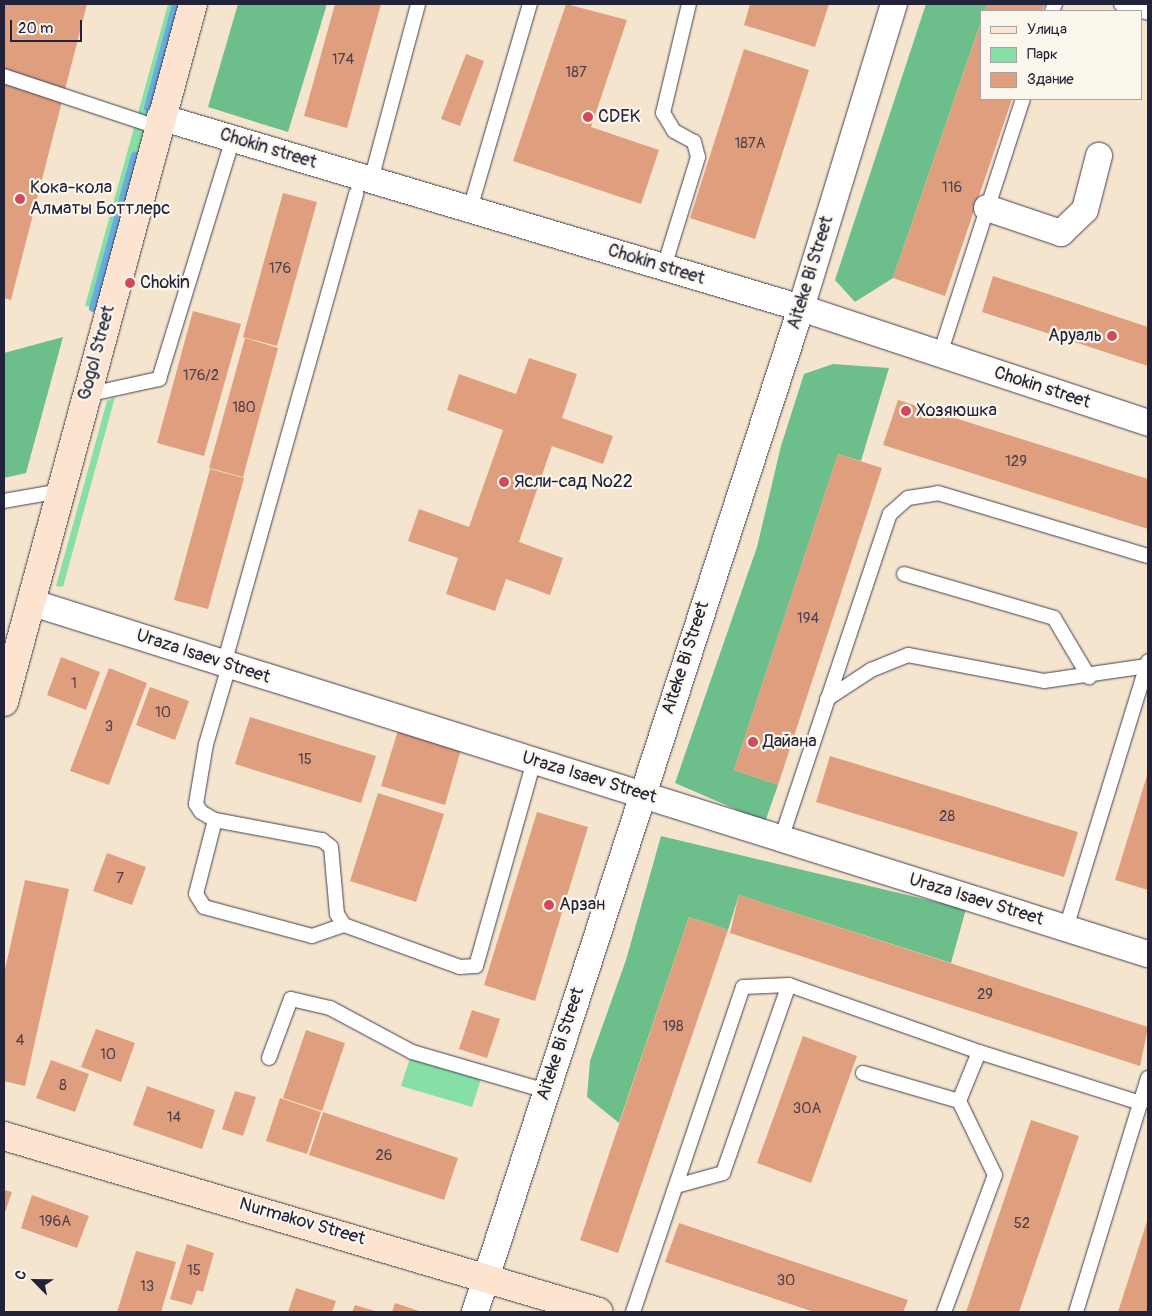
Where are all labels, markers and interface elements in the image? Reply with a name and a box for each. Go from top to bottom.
scale bar [12,10,85,42]
legend [980,10,1142,100]
text: 20 m [18,19,53,38]
text: Улица [1027,20,1067,39]
text: Парк [1027,45,1058,64]
house number: 174 [332,51,354,69]
house number: 187 [565,64,587,82]
text: Здание [1027,70,1074,89]
place label: CDEK [598,106,640,128]
marker: CDEK [582,111,594,123]
street label: Chokin street [217,124,319,174]
house number: 187А [734,135,766,153]
place label: Кока-кола Алматы Боттлерс [30,178,170,220]
house number: 116 [942,179,962,197]
marker: Кока-кола Алматы Боттлерс [14,193,26,205]
street label: Aiteke Bi Street [784,214,838,332]
street label: Chokin street [605,240,707,290]
house number: 176 [269,260,291,278]
place label: Chokin [140,272,190,294]
marker: Chokin [124,277,136,289]
street label: Gogol Street [74,303,120,403]
place label: Аруаль [1048,325,1102,347]
marker: Аруаль [1106,330,1118,342]
street label: Chokin street [991,362,1093,414]
house number: 176/2 [183,367,219,385]
house number: 180 [232,399,256,417]
place label: Хозяюшка [916,400,997,422]
marker: Хозяюшка [900,405,912,417]
house number: 129 [1005,453,1027,471]
place label: Ясли-сад №22 [514,471,633,493]
marker: Ясли-сад №22 [498,476,510,488]
street label: Aiteke Bi Street [658,599,714,717]
house number: 194 [797,610,819,628]
street label: Uraza Isaev Street [133,625,273,689]
house number: 1 [71,675,77,693]
house number: 10 [155,704,171,722]
house number: 3 [105,718,113,736]
place label: Дайана [763,731,817,753]
marker: Дайана [747,736,759,748]
street label: Uraza Isaev Street [519,747,659,809]
house number: 15 [298,751,312,769]
house number: 28 [939,808,955,826]
street label: Uraza Isaev Street [906,869,1046,931]
house number: 7 [116,870,124,888]
place label: Арзан [559,894,605,916]
marker: Арзан [543,899,555,911]
street label: Aiteke Bi Street [533,985,589,1103]
house number: 29 [977,986,993,1004]
house number: 198 [662,1018,684,1036]
house number: 4 [16,1032,24,1050]
house number: 10 [100,1046,116,1064]
house number: 8 [59,1077,67,1095]
house number: 30А [793,1100,821,1118]
house number: 14 [167,1109,181,1127]
house number: 26 [375,1147,393,1165]
street label: Nurmakov Street [237,1194,367,1250]
house number: 196А [39,1213,71,1231]
house number: 52 [1014,1215,1030,1233]
north arrow [10,1256,60,1306]
house number: 15 [187,1262,201,1280]
text: С [11,1268,30,1282]
house number: 30 [777,1272,795,1290]
house number: 13 [140,1278,154,1296]

